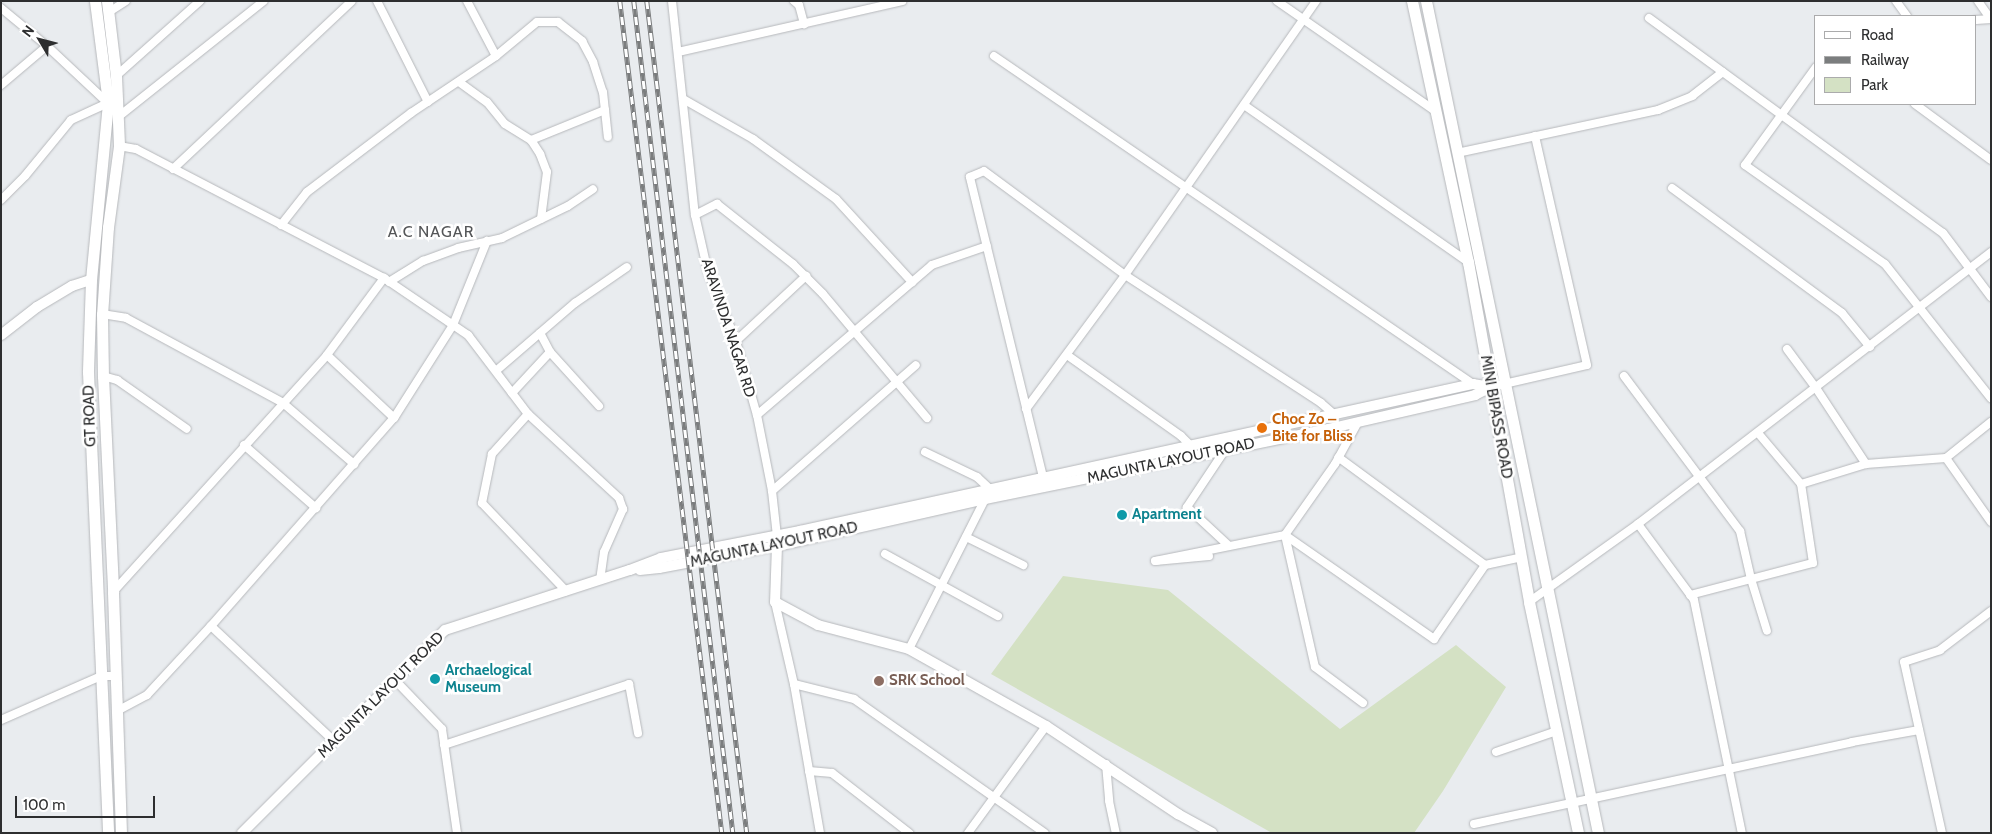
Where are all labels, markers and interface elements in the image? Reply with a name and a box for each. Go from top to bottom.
north arrow [15,15,65,65]
legend [1814,15,1977,105]
text: N [18,22,38,40]
text: Road [1861,26,1894,44]
text: Railway [1861,51,1909,69]
text: Park [1861,76,1888,94]
district label: A.C NAGAR [387,222,475,242]
street label: ARAVINDA NAGAR RD [697,256,759,400]
street label: MINI BIPASS ROAD [1476,354,1516,480]
street label: GT ROAD [80,385,100,447]
place label: Choc Zo – Bite for Bliss [1272,410,1353,445]
marker: Choc Zo – Bite for Bliss [1256,422,1268,434]
street label: MAGUNTA LAYOUT ROAD [1086,434,1256,488]
place label: Apartment [1132,506,1202,524]
marker: Apartment [1116,509,1128,521]
street label: MAGUNTA LAYOUT ROAD [689,518,859,572]
street label: MAGUNTA LAYOUT ROAD [314,628,448,762]
place label: Archaelogical Museum [445,661,532,696]
place label: SRK School [889,672,965,690]
marker: Archaelogical Museum [429,673,441,685]
marker: SRK School [873,675,885,687]
scale bar [18,786,158,818]
text: 100 m [23,796,65,814]

